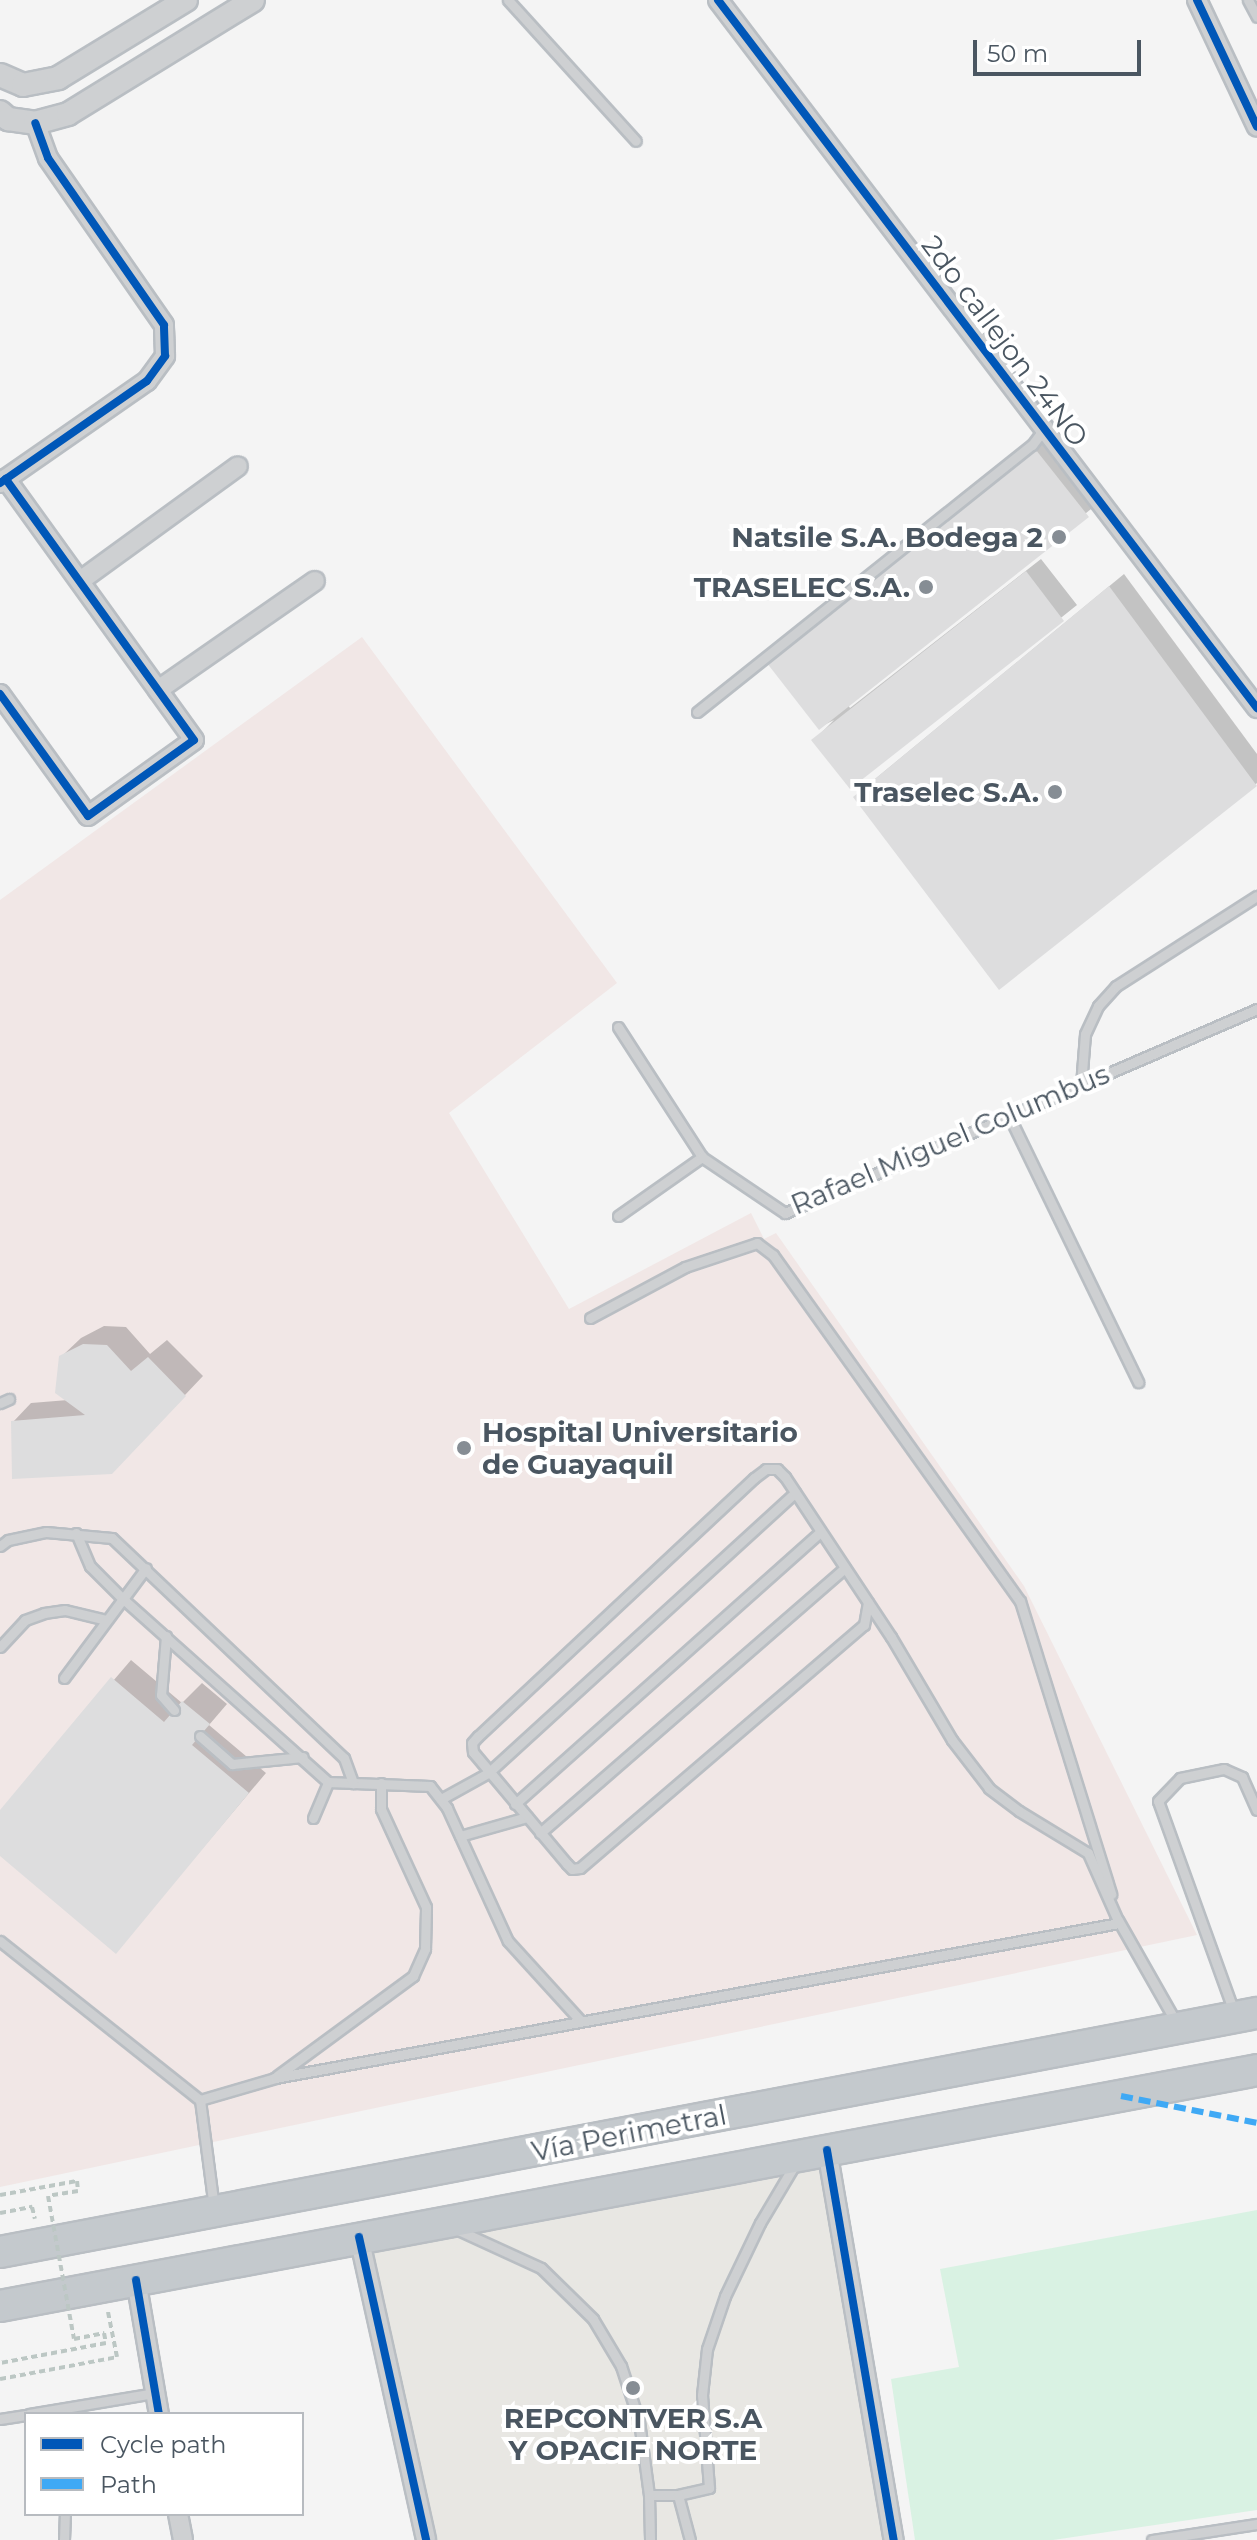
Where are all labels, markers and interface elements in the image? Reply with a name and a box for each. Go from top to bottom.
scale bar [977,24,1145,74]
text: 50 m [987,39,1048,68]
street label: 2do callejon 24NO [915,229,1095,453]
place label: Natsile S.A. Bodega 2 [731,520,1043,554]
marker: Natsile S.A. Bodega 2 [1050,528,1068,546]
place label: TRASELEC S.A. [694,570,910,604]
marker: TRASELEC S.A. [917,578,935,596]
place label: Traselec S.A. [854,775,1039,809]
marker: Traselec S.A. [1046,783,1064,801]
street label: Rafael Miguel Columbus [786,1057,1114,1221]
place label: Hospital Universitario de Guayaquil [482,1415,798,1481]
marker: Hospital Universitario de Guayaquil [453,1437,475,1459]
street label: Vía Perimetral [529,2098,729,2168]
marker: REPCONTVER S.A Y OPACIF NORTE [624,2379,642,2397]
place label: REPCONTVER S.A Y OPACIF NORTE [504,2401,762,2467]
legend [24,2412,304,2516]
text: Cycle path [100,2430,227,2459]
text: Path [100,2470,157,2499]

